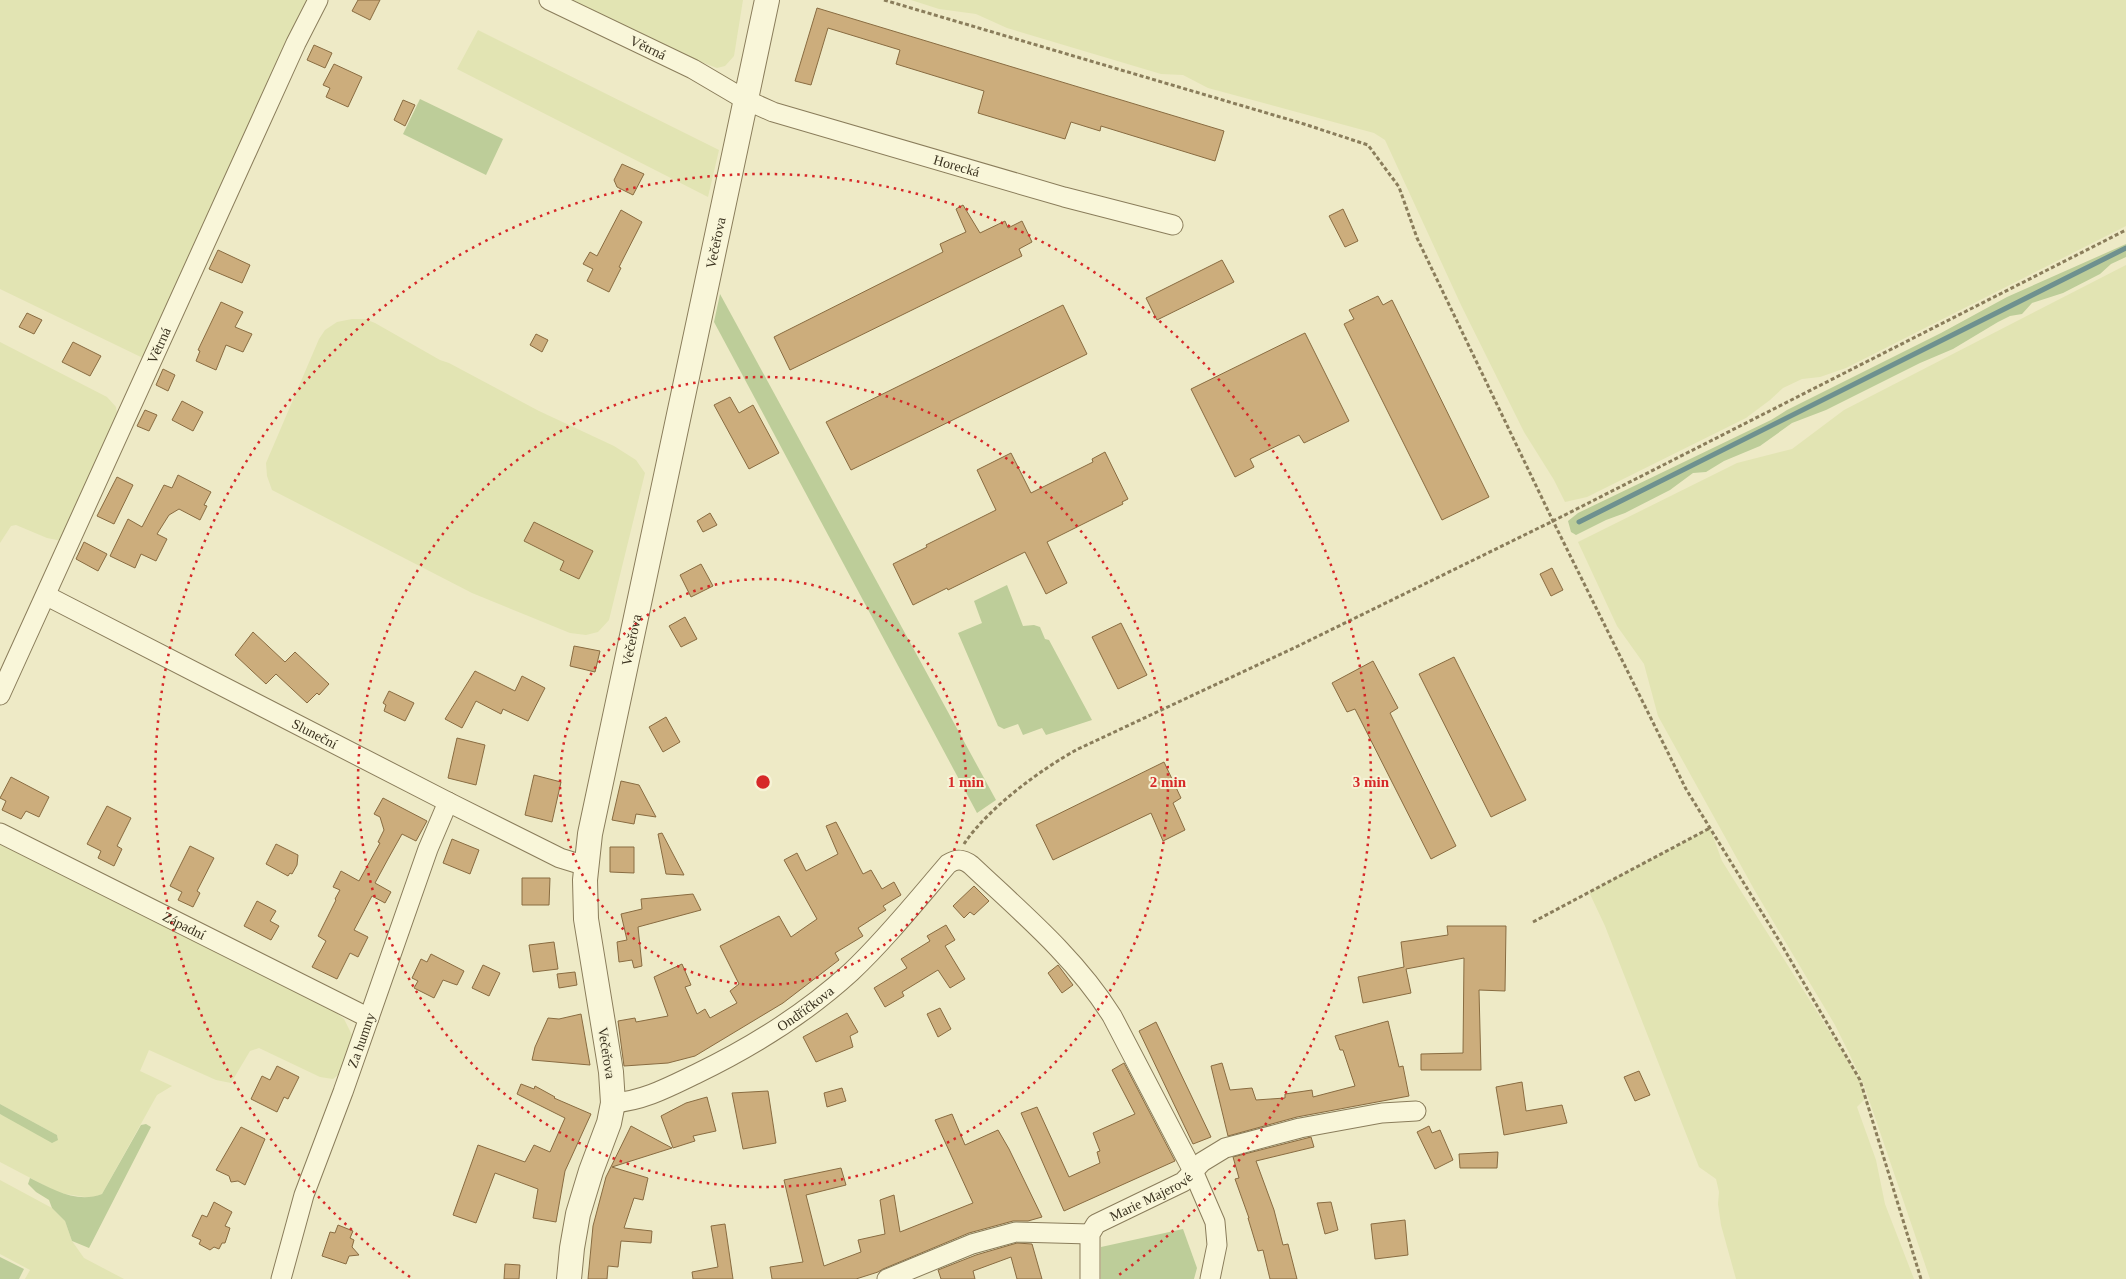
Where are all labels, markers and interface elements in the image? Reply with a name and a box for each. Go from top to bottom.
street label: Větrná [628,33,669,63]
street label: Horecká [932,152,982,180]
street label: Večeřova [703,215,729,270]
street label: Větrná [144,324,174,366]
street label: Večeřova [619,612,645,667]
street label: Sluneční [289,716,340,752]
centre of rings [754,773,772,791]
text: 1 min [948,774,985,790]
text: 2 min [1150,774,1187,790]
text: 3 min [1353,774,1390,790]
street label: Západní [160,909,208,943]
street label: Ondříčkova [774,983,837,1034]
street label: Za humny [345,1011,378,1070]
street label: Večeřova [595,1026,618,1081]
street label: Marie Majerové [1107,1170,1196,1224]

